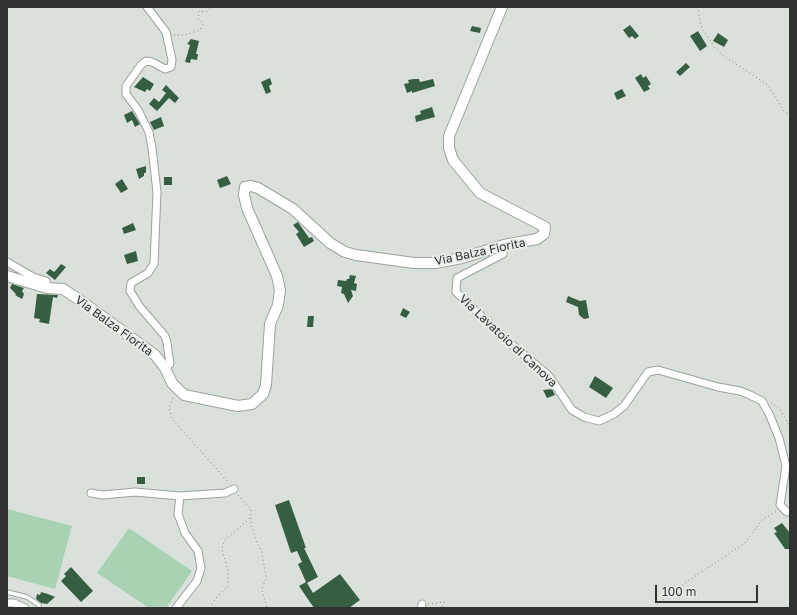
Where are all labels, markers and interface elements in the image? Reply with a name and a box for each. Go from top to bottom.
street label: Via Balza Fiorita [433,235,527,269]
street label: Via Lavatoio di Canova [456,292,560,390]
street label: Via Balza Fiorita [72,293,156,359]
scale bar [657,577,760,603]
text: 100 m [662,584,696,599]

